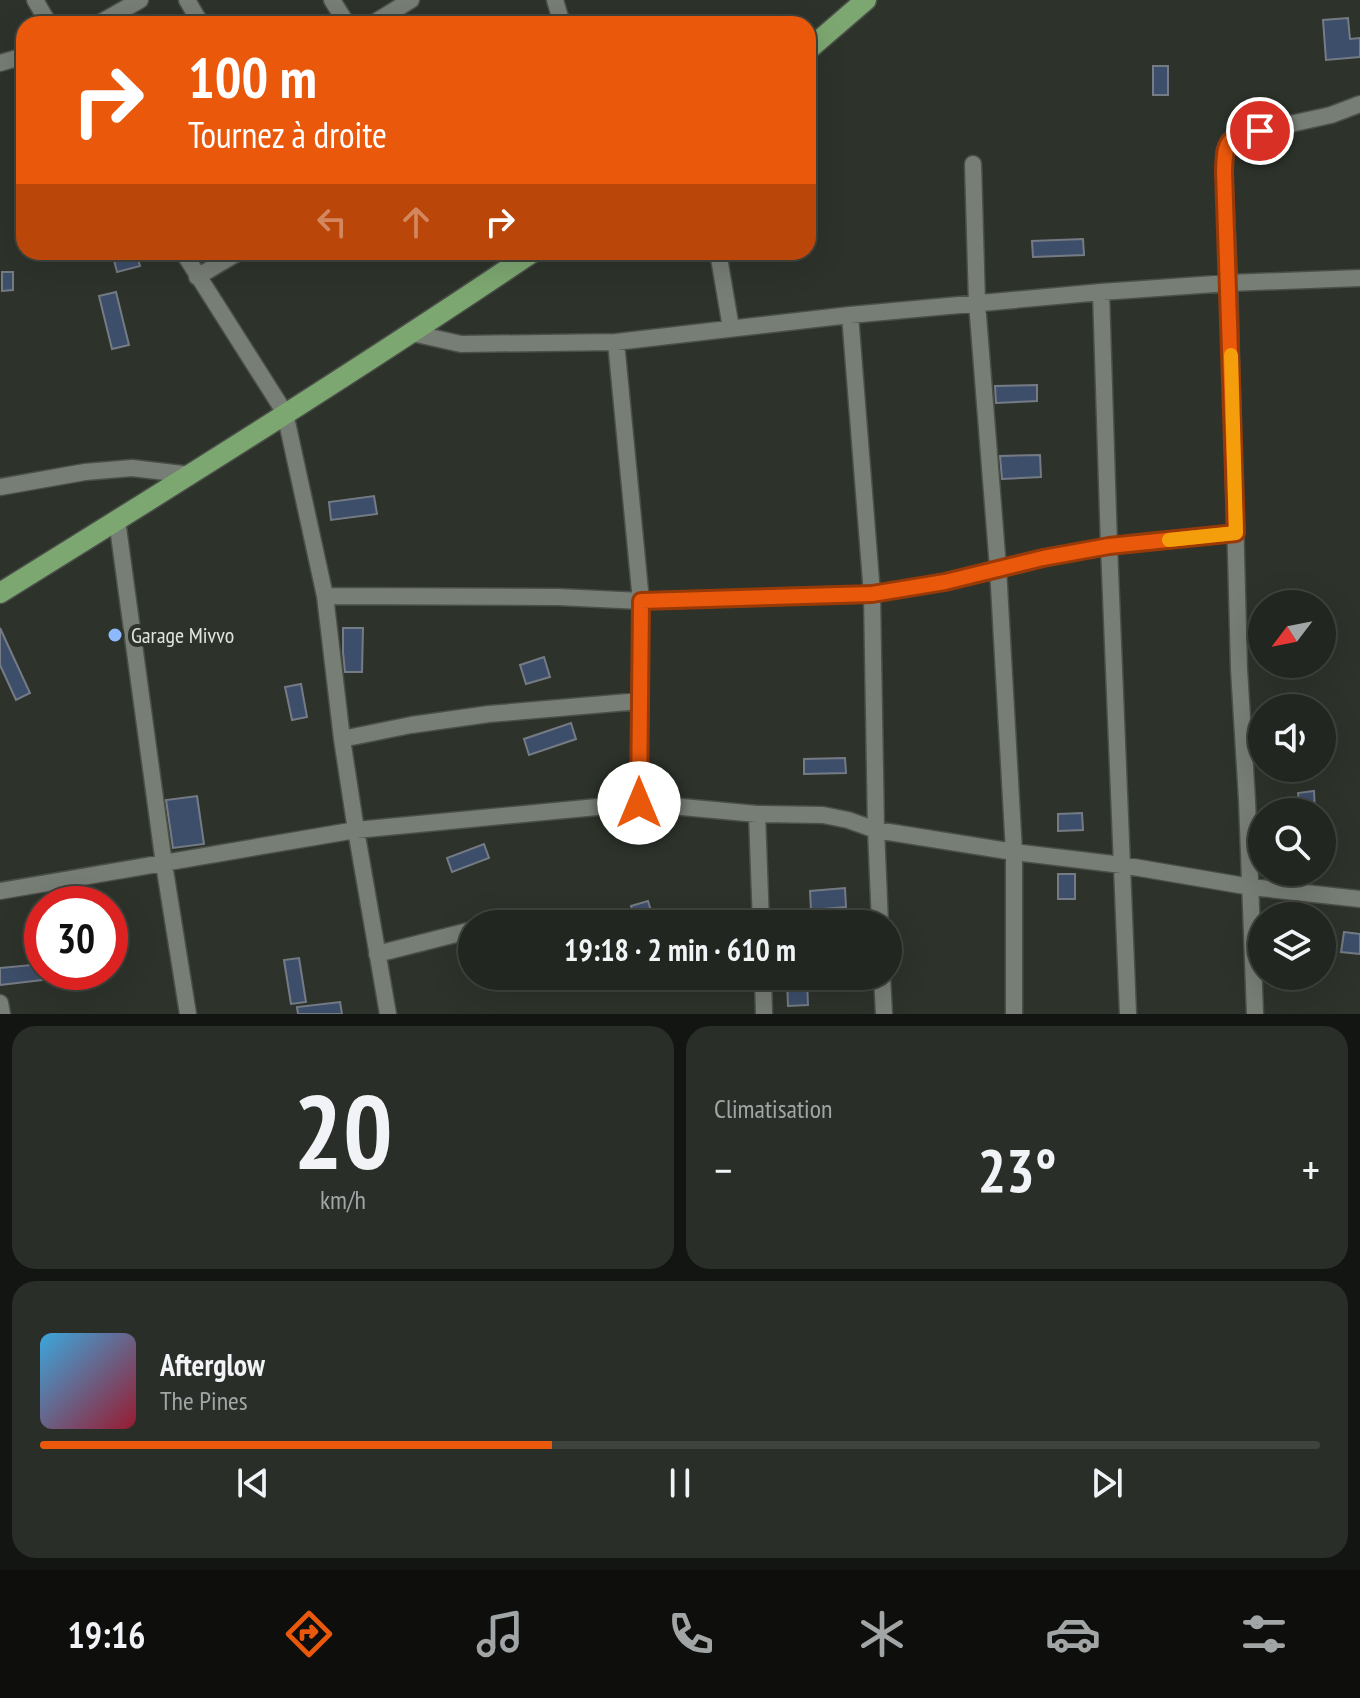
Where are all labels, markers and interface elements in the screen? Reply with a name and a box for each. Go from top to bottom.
text: 100 m [188,41,317,113]
icon: right [56,48,160,152]
pin [1226,97,1294,165]
icon: arrive [1238,109,1282,153]
text: Tournez à droite [188,111,387,158]
icon: left [310,200,354,244]
icon: ahead [394,200,438,244]
icon: right [478,200,522,244]
north arrow [1248,590,1336,678]
map controls [1248,590,1336,990]
place label: Garage Mivvo [131,621,234,649]
marker: Garage Mivvo [106,626,124,644]
button: sound [1248,694,1336,782]
position arrow [597,761,681,845]
button: search [1248,798,1336,886]
speed limit sign: 30 [24,886,128,990]
button: layers [1248,902,1336,990]
text: 19:18 · 2 min · 610 m [564,930,796,969]
text: 20 [293,1063,393,1198]
text: Climatisation [714,1092,832,1125]
text: 23° [977,1131,1057,1209]
text: − [714,1141,732,1198]
text: + [1302,1141,1320,1198]
text: km/h [320,1183,366,1216]
text: Afterglow [160,1345,265,1384]
text: The Pines [160,1384,248,1417]
icon: previous [231,1461,275,1505]
icon: pause [658,1461,702,1505]
icon: next [1085,1461,1129,1505]
icon: directions [281,1606,337,1662]
icon: music [472,1606,528,1662]
icon: phone [663,1606,719,1662]
icon: climate [854,1606,910,1662]
icon: car [1045,1606,1101,1662]
icon: filters [1236,1606,1292,1662]
text: 19:16 [68,1611,145,1658]

